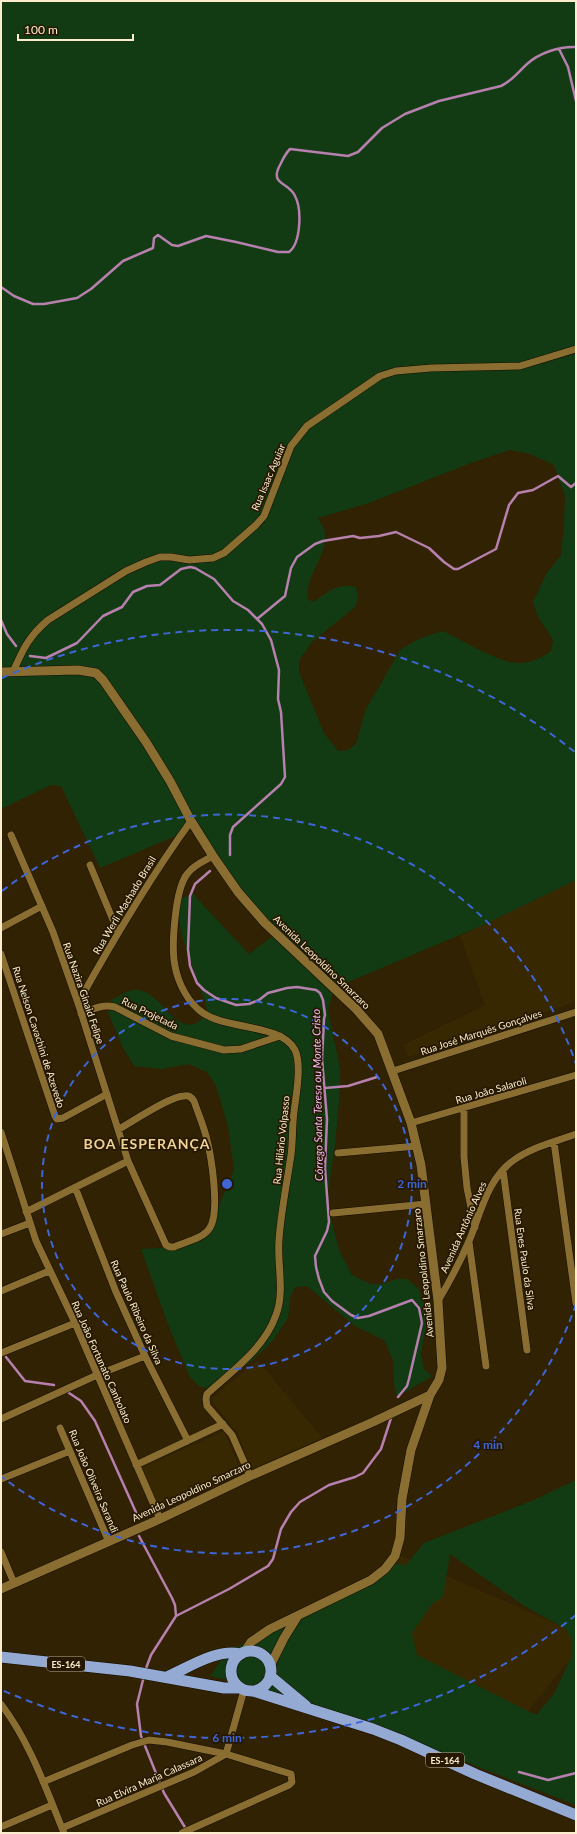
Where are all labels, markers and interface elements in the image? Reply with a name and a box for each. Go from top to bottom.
scale bar [18,16,133,42]
text: 100 m [24,22,58,37]
street label: Rua Isaac Aguiar [248,441,288,512]
street label: Rua Werli Machado Brasil [90,854,158,956]
street label: Avenida Leopoldino Smarzaro [271,913,373,1012]
street label: Rua Nazira Ginaid Felipe [61,941,107,1045]
street label: Rua Nelson Cavachini de Azevedo [10,965,68,1110]
street label: Rua Projetada [120,994,180,1032]
street label: Rua José Marquês Gonçalves [419,1007,543,1057]
water label: Córrego Santa Teresa ou Monte Cristo [309,1009,325,1181]
street label: Rua João Salaroli [454,1074,528,1106]
street label: Rua Hilário Volpasso [270,1095,292,1185]
district label: BOA ESPERANÇA [84,1135,210,1152]
text: 2 min [397,1176,427,1191]
centre of rings [220,1177,234,1191]
street label: Avenida Antônio Alves [437,1180,489,1274]
street label: Rua Enes Paulo da Silva [512,1207,538,1311]
street label: Avenida Leopoldino Smarzaro [410,1208,436,1338]
street label: Rua Paulo Ribeiro da Silva [109,1258,165,1366]
street label: Rua João Fortunato Canholato [70,1299,135,1425]
street label: Rua João Oliveira Sarandi [67,1428,121,1534]
text: 4 min [473,1437,503,1452]
street label: Avenida Leopoldino Smarzaro [130,1458,253,1524]
road number: ES-164 [47,1657,85,1671]
text: 6 min [212,1730,242,1745]
street label: Rua Elvira Maria Calassara [94,1751,204,1809]
road number: ES-164 [426,1753,464,1767]

